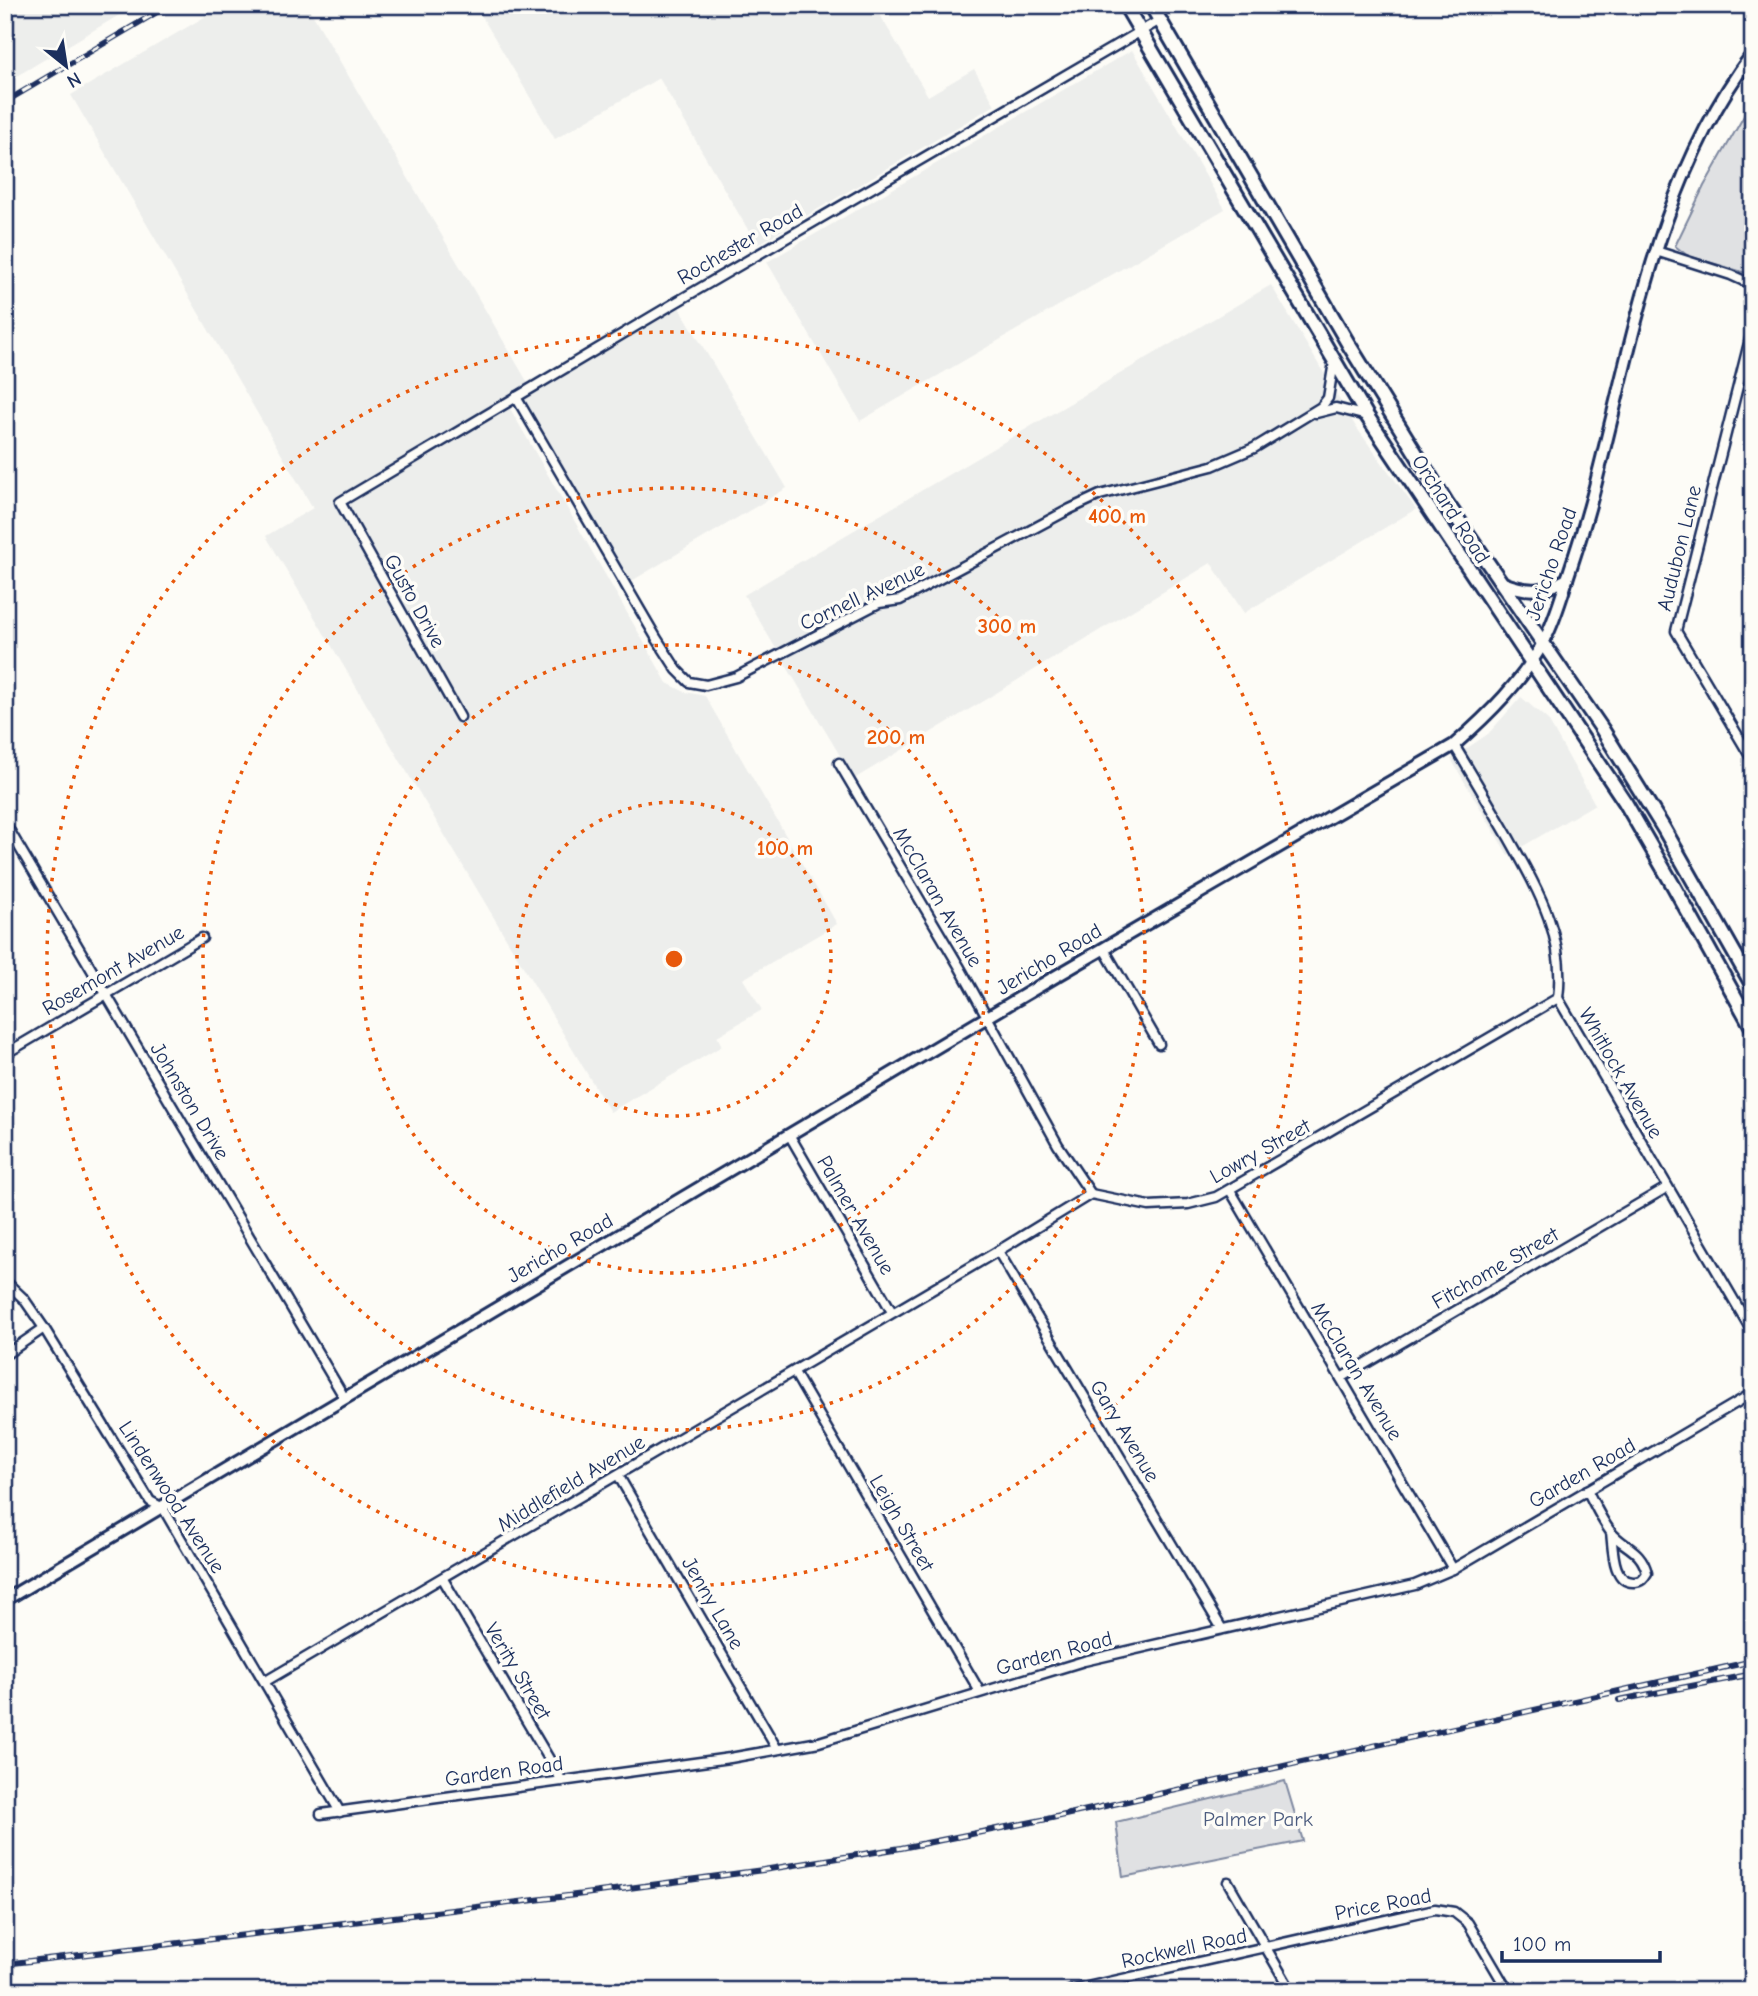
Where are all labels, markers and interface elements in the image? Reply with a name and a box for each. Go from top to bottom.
north arrow [32,32,102,102]
text: N [63,67,85,92]
street label: Rochester Road [673,198,807,290]
street label: Orchard Road [1407,450,1495,568]
street label: Audubon Lane [1652,483,1706,613]
text: 400 m [1088,504,1146,528]
street label: Jericho Road [1520,504,1582,624]
street label: Gusto Drive [379,550,451,652]
street label: Cornell Avenue [796,557,928,635]
text: 300 m [978,614,1036,638]
text: 200 m [867,725,925,749]
street label: McClaran Avenue [888,823,988,971]
text: 100 m [757,836,813,860]
street label: Jericho Road [992,918,1106,1000]
street label: Rosemont Avenue [38,920,188,1020]
centre of rings [662,947,686,971]
street label: Whitlock Avenue [1574,1003,1668,1143]
street label: Johnston Drive [146,1038,234,1164]
street label: Lowry Street [1206,1113,1315,1188]
street label: Palmer Avenue [812,1151,900,1279]
street label: Jericho Road [503,1208,617,1288]
street label: Fitchome Street [1427,1222,1563,1314]
street label: McClaran Avenue [1306,1297,1408,1445]
street label: Gary Avenue [1085,1376,1165,1486]
street label: Lindenwood Avenue [114,1416,230,1578]
street label: Middlefield Avenue [493,1430,649,1536]
street label: Garden Road [1524,1433,1640,1513]
street label: Leigh Street [865,1470,940,1576]
street label: Jenny Lane [677,1552,749,1654]
street label: Verity Street [480,1618,557,1725]
street label: Garden Road [993,1626,1115,1680]
street label: Garden Road [443,1751,565,1791]
park label: Palmer Park [1203,1807,1313,1831]
street label: Price Road [1333,1883,1433,1925]
scale bar [1502,1919,1660,1963]
street label: Rockwell Road [1119,1923,1249,1973]
text: 100 m [1513,1932,1571,1956]

